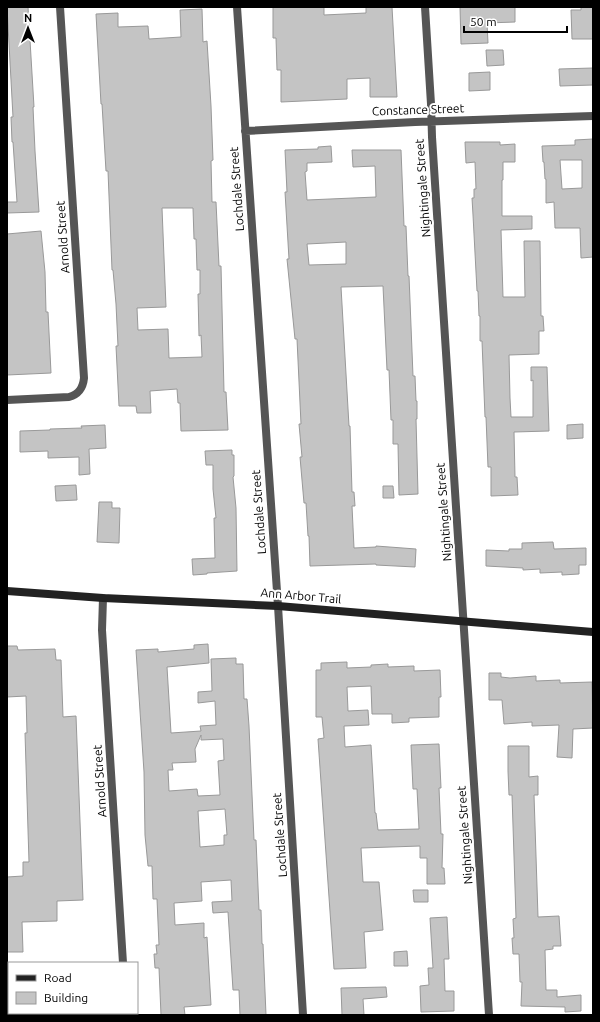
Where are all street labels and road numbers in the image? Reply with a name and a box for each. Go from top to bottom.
street label: Constance Street [372,101,465,118]
street label: Nightingale Street [413,138,432,238]
street label: Lochdale Street [227,146,246,232]
street label: Arnold Street [53,200,72,274]
street label: Nightingale Street [434,462,453,562]
street label: Lochdale Street [249,469,268,555]
street label: Ann Arbor Trail [260,585,342,606]
street label: Arnold Street [90,744,109,818]
street label: Nightingale Street [455,785,474,885]
street label: Lochdale Street [270,792,289,878]

